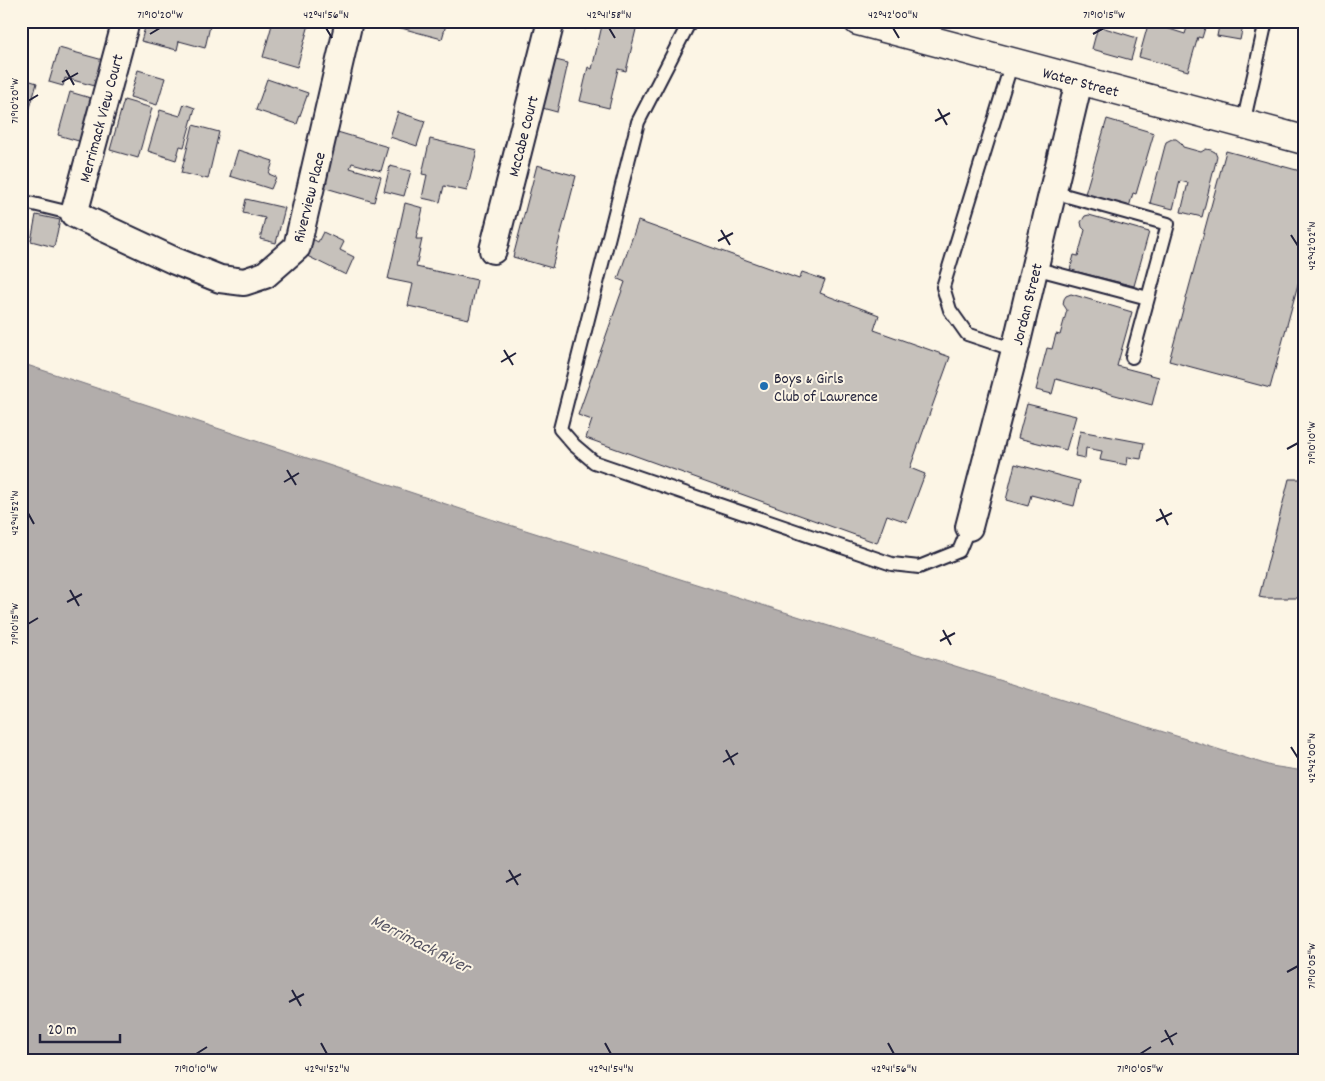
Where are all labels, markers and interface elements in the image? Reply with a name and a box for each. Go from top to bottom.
text: 71°10'20"W [137,7,183,24]
text: 42°41'56"N [303,7,349,24]
text: 42°41'58"N [587,7,631,24]
text: 42°42'00"N [868,7,918,24]
text: 71°10'15"W [1083,7,1125,24]
street label: Merrimack View Court [74,52,131,185]
street label: Water Street [1040,62,1121,105]
text: 71°10'20"W [7,78,24,124]
street label: McCabe Court [503,94,546,179]
street label: Riverview Place [288,150,333,246]
text: 42°42'02"N [1304,222,1321,270]
street label: Jordan Street [1007,261,1050,348]
place label: Boys & Girls Club of Lawrence [774,368,878,409]
marker: Boys & Girls Club of Lawrence [758,380,770,392]
text: 71°10'10"W [1304,421,1321,464]
text: 42°41'52"N [7,490,24,536]
text: 71°10'15"W [7,603,24,645]
text: 42°42'00"N [1304,733,1321,783]
water label: Merrimack River [366,909,476,982]
text: 71°10'05"W [1304,943,1321,989]
scale bar [40,1011,120,1043]
text: 20 m [48,1020,76,1042]
text: 71°10'10"W [175,1061,218,1078]
text: 42°41'52"N [304,1061,350,1078]
text: 42°41'54"N [589,1061,633,1078]
text: 42°41'56"N [871,1061,917,1078]
text: 71°10'05"W [1117,1061,1163,1078]

